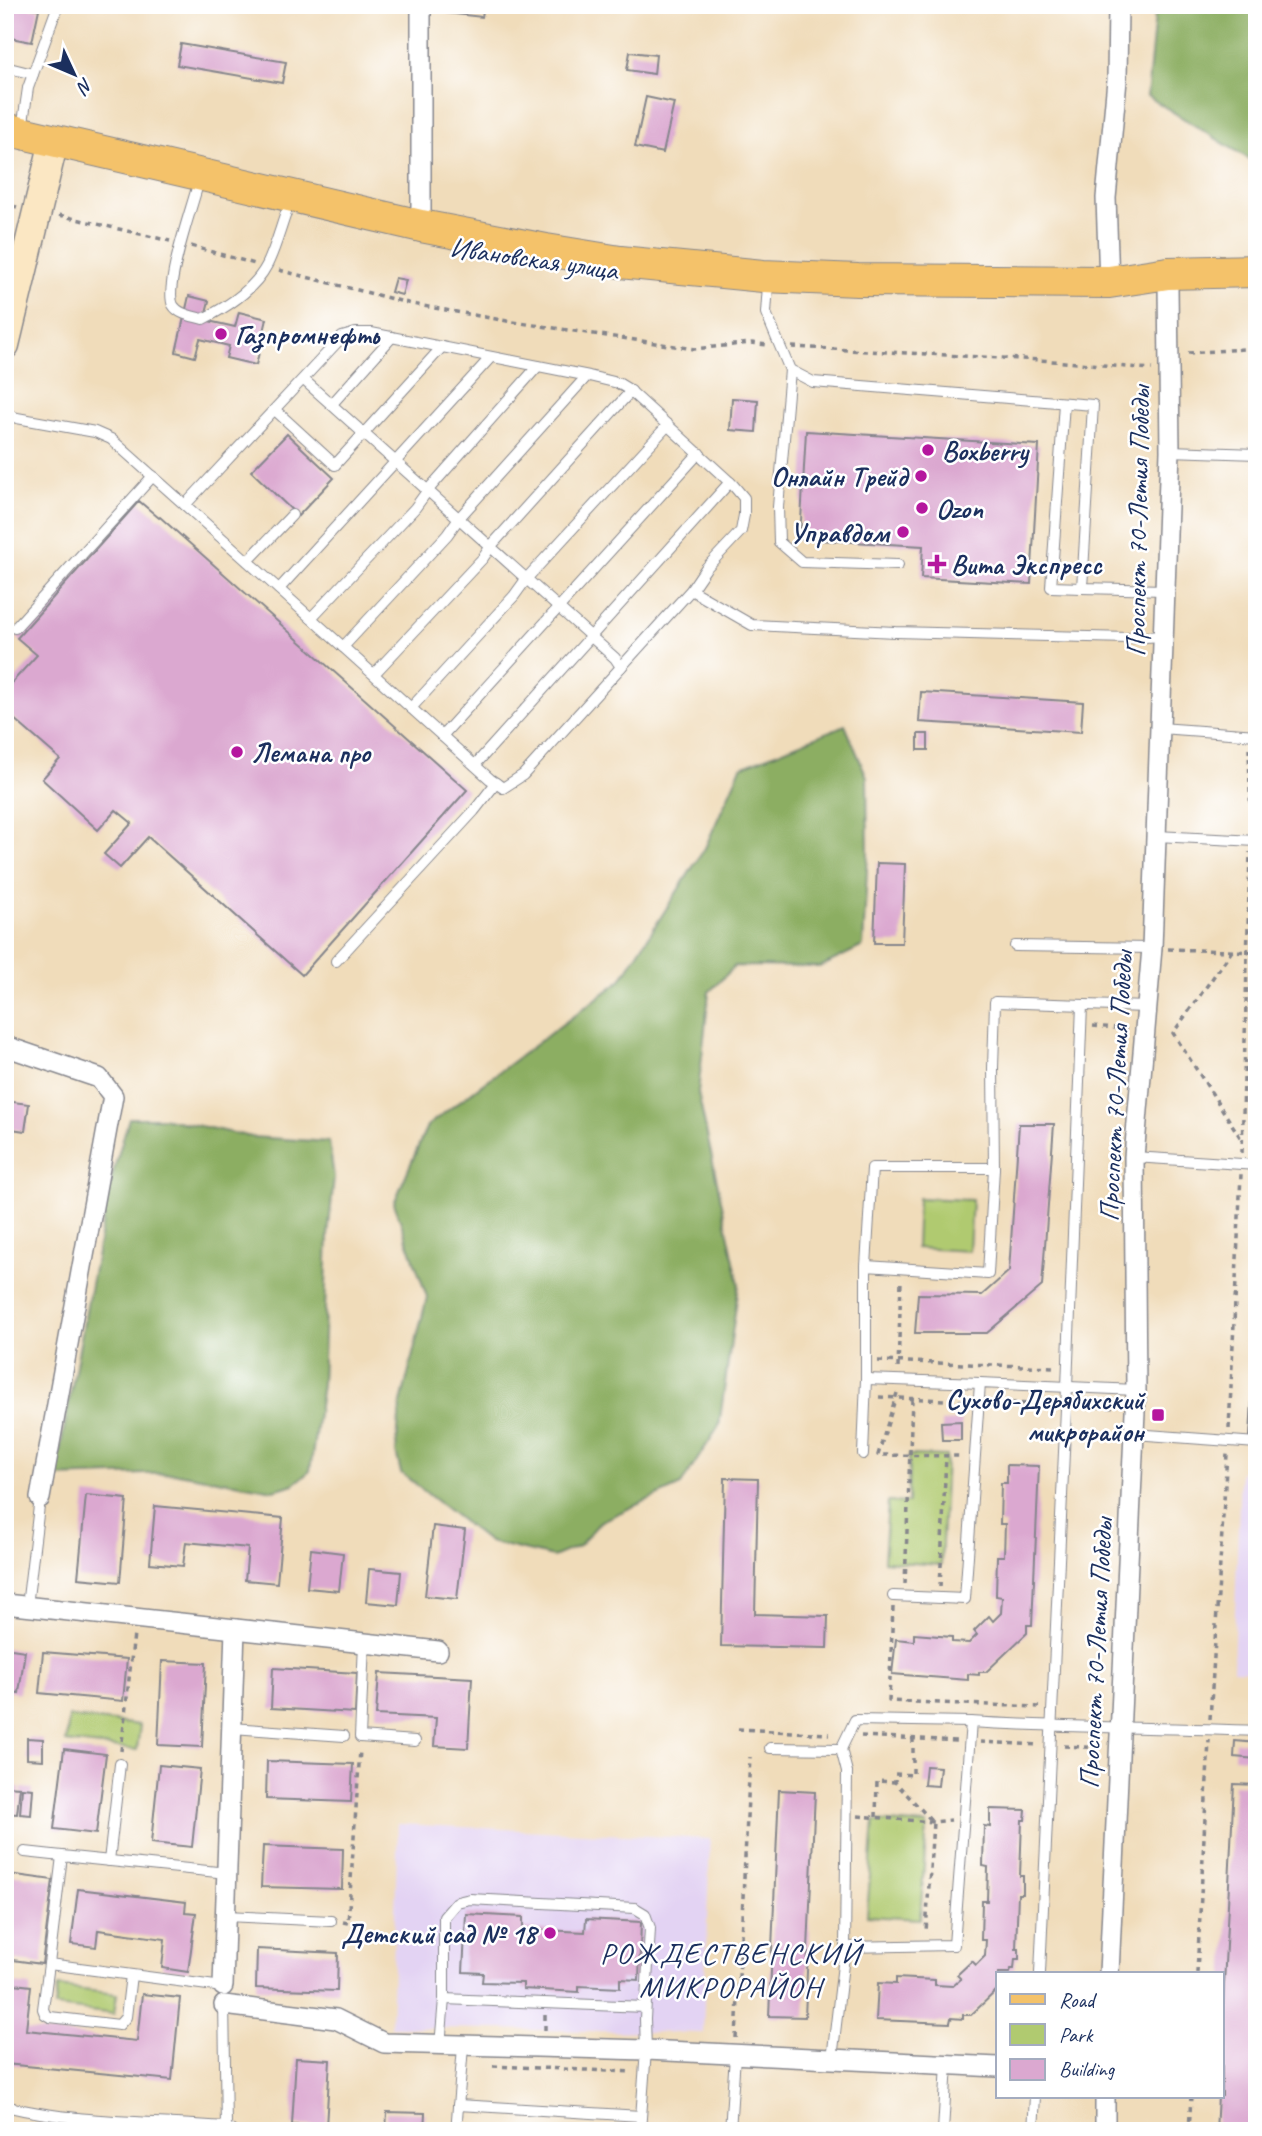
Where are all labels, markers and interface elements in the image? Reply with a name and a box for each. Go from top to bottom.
north arrow [38,38,108,108]
text: N [71,73,98,100]
street label: Ивановская улица [448,229,622,288]
place label: Газпромнефть [235,317,381,353]
marker: Газпромнефть [213,326,229,342]
street label: Проспект 70-Летия Победы [1118,383,1157,657]
place label: Boxberry [942,433,1030,469]
marker: Boxberry [920,442,936,458]
place label: Онлайн Трейд [771,459,910,494]
marker: Онлайн Трейд [913,468,929,484]
place label: Ozon [936,491,984,526]
marker: Ozon [914,500,930,516]
place label: Управдом [789,515,891,550]
marker: Управдом [895,524,911,540]
place label: Вита Экспресс [951,547,1103,582]
marker: Вита Экспресс [929,556,945,572]
place label: Лемана про [251,735,372,770]
marker: Лемана про [229,744,245,760]
street label: Проспект 70-Летия Победы [1091,947,1140,1222]
place label: Сухово-Дерябихский микрорайон [946,1382,1146,1449]
marker: Сухово-Дерябихский микрорайон [1150,1407,1166,1423]
street label: Проспект 70-Летия Победы [1071,1514,1120,1789]
place label: Детский сад № 18 [341,1916,539,1951]
marker: Детский сад № 18 [542,1925,558,1941]
district label: РОЖДЕСТВЕНСКИЙ МИКРОРАЙОН [600,1934,865,2006]
legend [996,1972,1224,2098]
text: Road [1059,1987,1098,2013]
text: Park [1059,2022,1094,2048]
text: Building [1059,2056,1116,2082]

